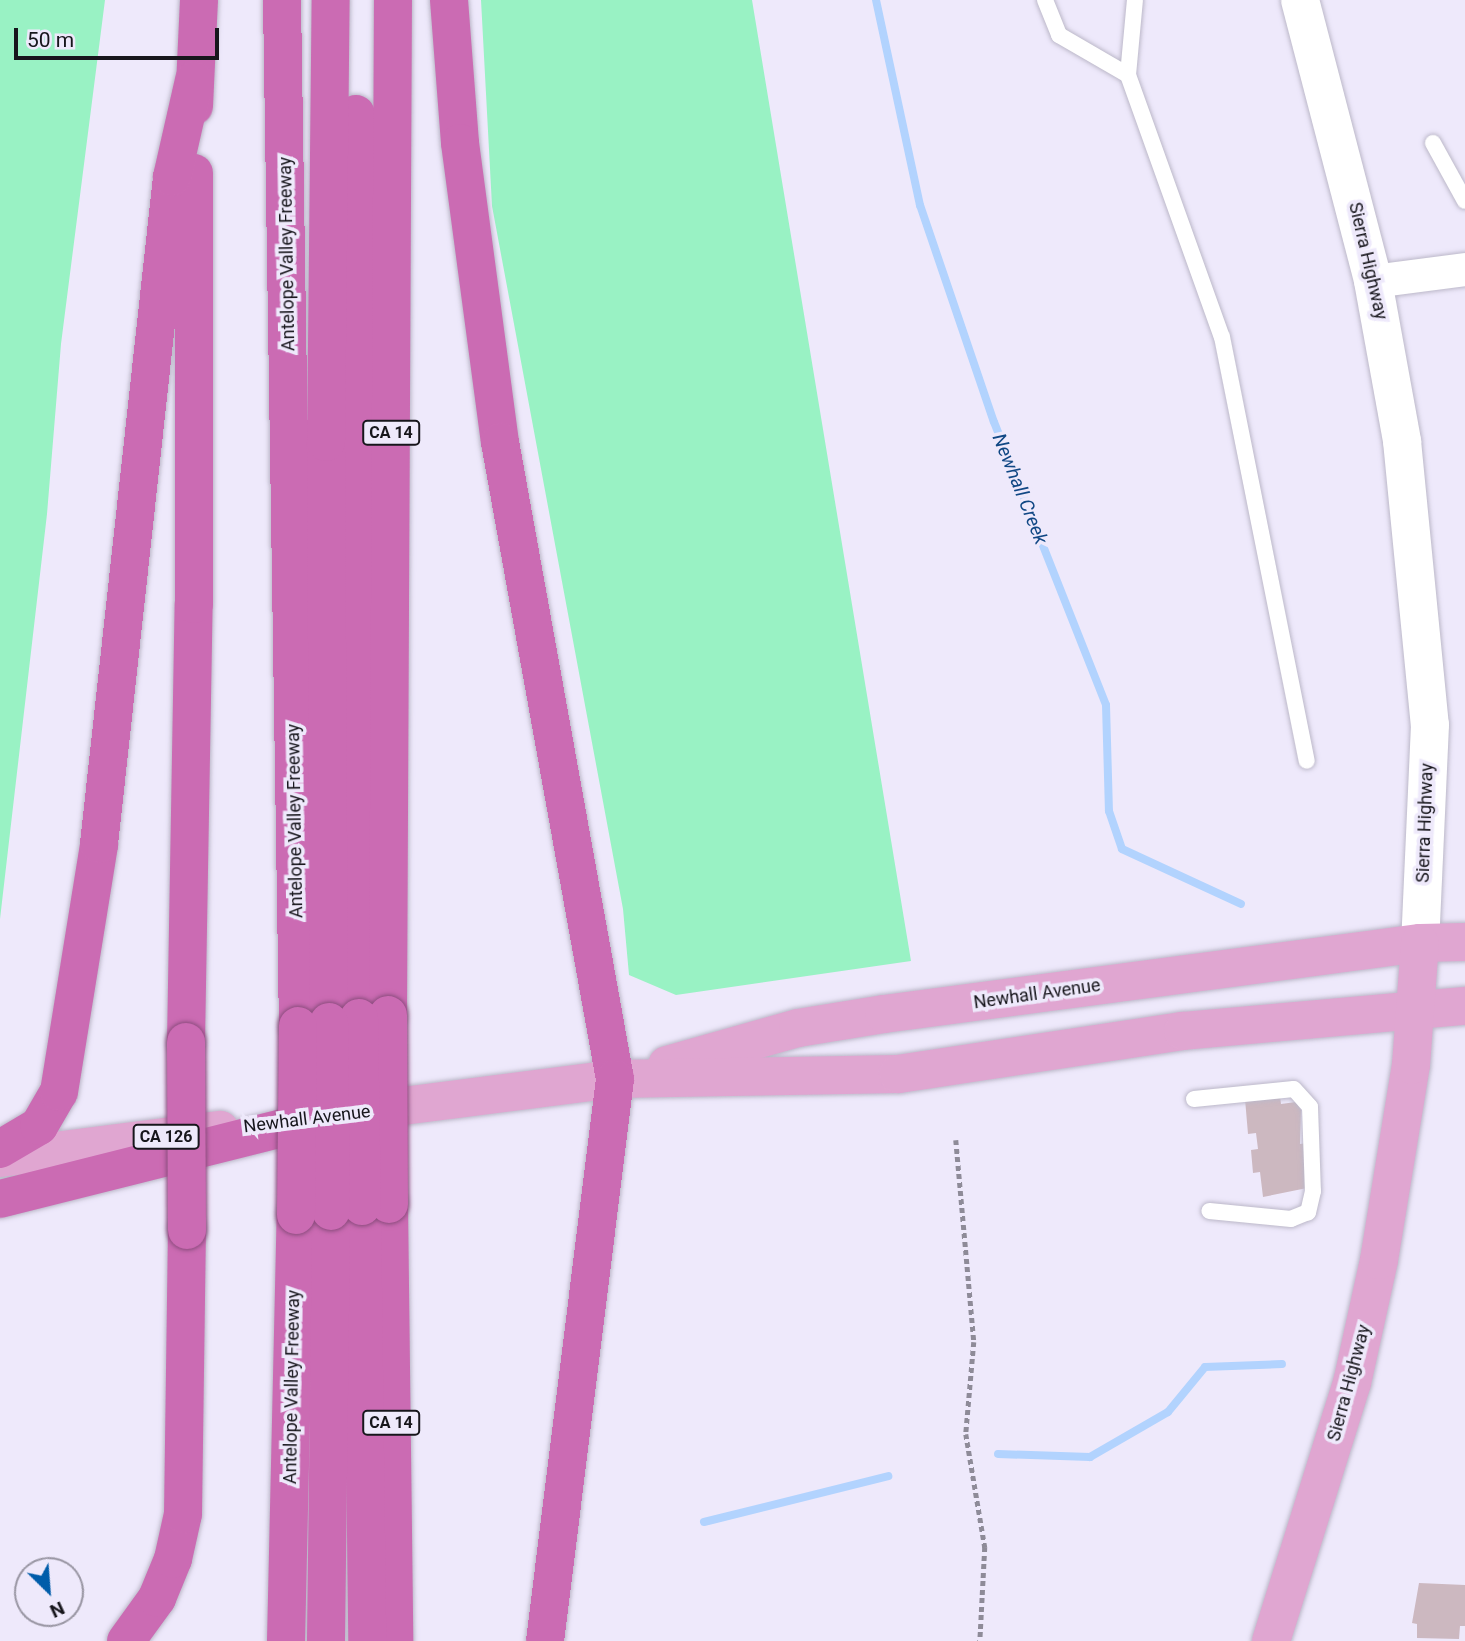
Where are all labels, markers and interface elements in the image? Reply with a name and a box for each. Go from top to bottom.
scale bar [18,14,222,58]
text: 50 m [27,28,74,52]
street label: Antelope Valley Freeway [275,157,299,351]
street label: Sierra Highway [1344,200,1392,322]
road number: CA 14 [361,420,421,446]
water label: Newhall Creek [987,430,1053,548]
street label: Antelope Valley Freeway [283,724,307,918]
street label: Sierra Highway [1412,763,1438,883]
street label: Newhall Avenue [972,974,1102,1014]
street label: Newhall Avenue [242,1100,372,1138]
road number: CA 126 [131,1124,201,1149]
street label: Antelope Valley Freeway [280,1290,304,1484]
street label: Sierra Highway [1323,1322,1375,1444]
road number: CA 14 [361,1410,421,1436]
north arrow [14,1557,84,1627]
text: N [46,1596,68,1623]

